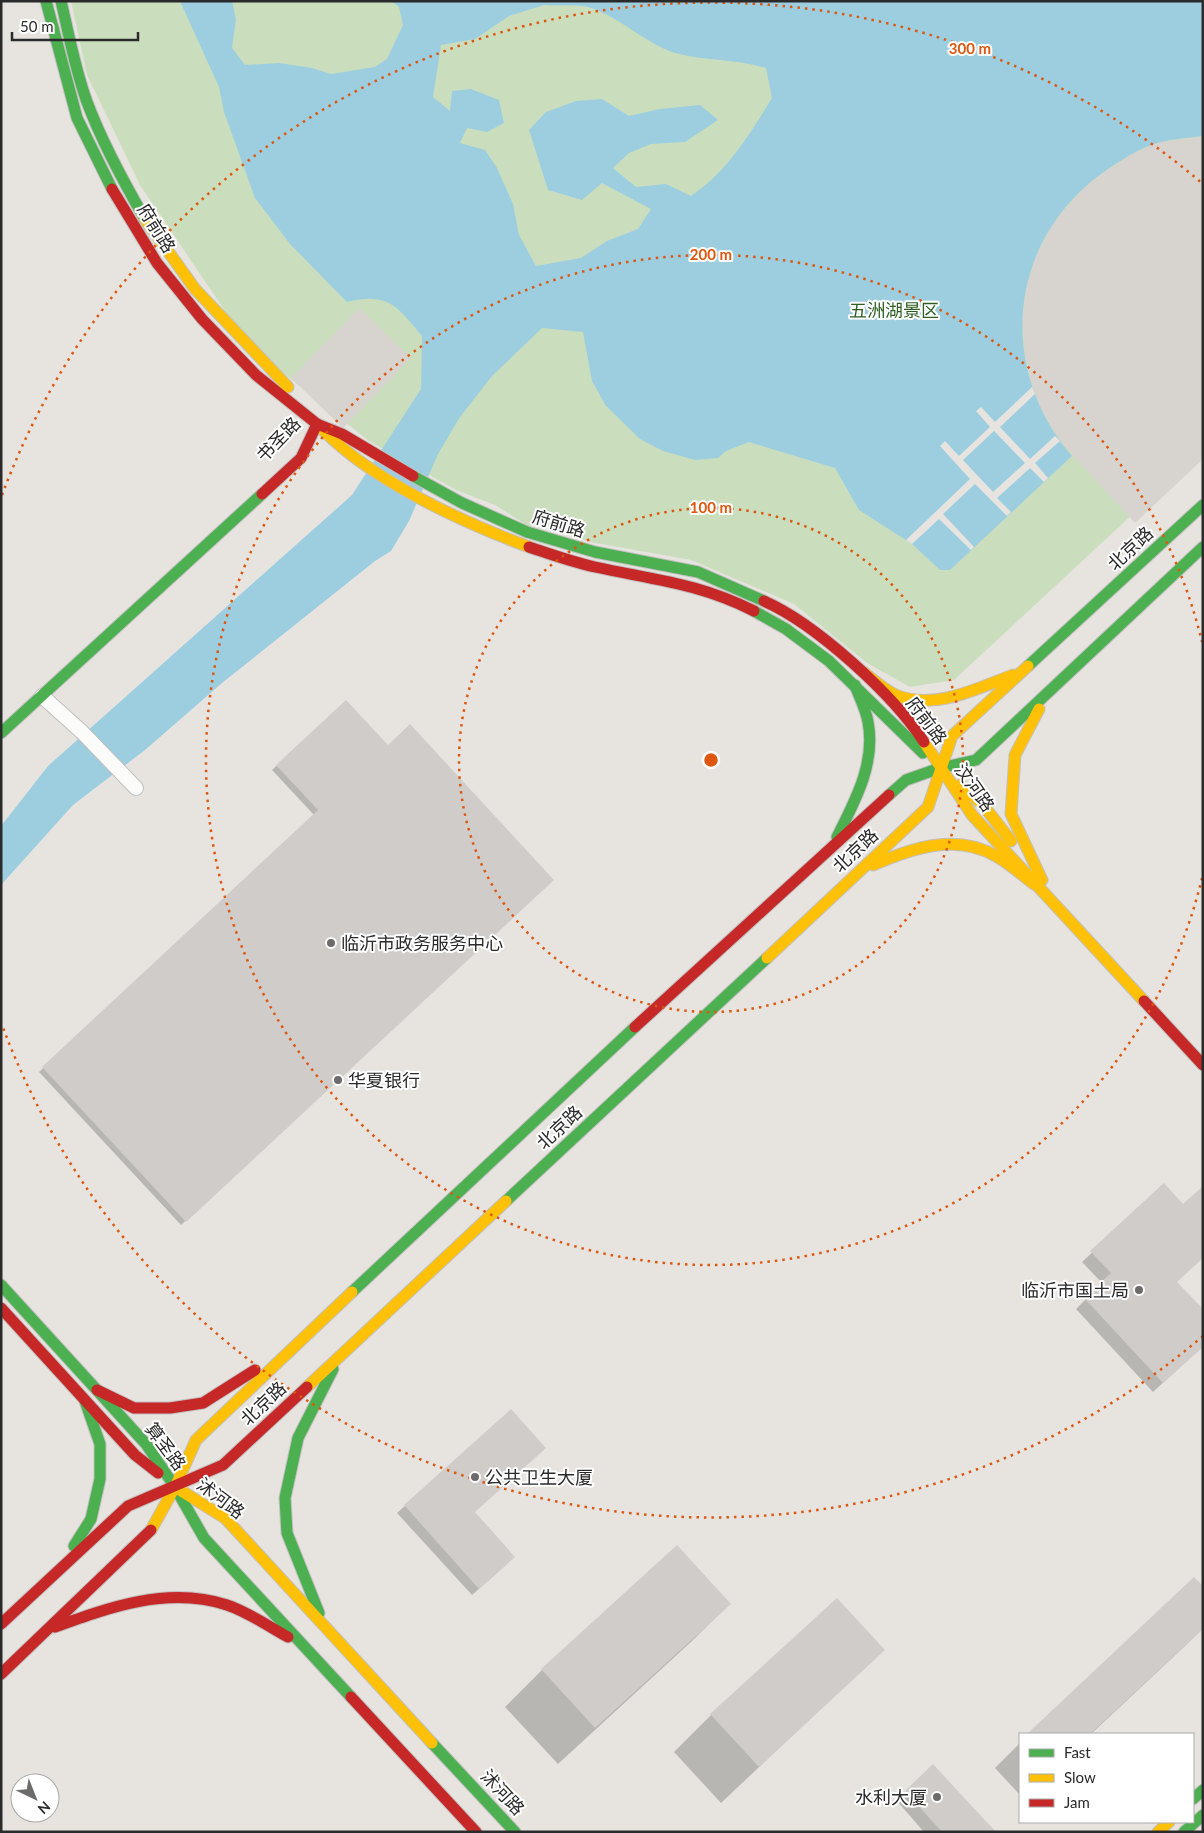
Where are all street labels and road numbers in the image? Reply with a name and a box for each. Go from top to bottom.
street label: 府前路 [133,199,181,257]
street label: 书圣路 [251,412,305,466]
street label: 府前路 [530,505,588,541]
street label: 北京路 [1103,522,1157,574]
street label: 府前路 [902,692,952,748]
street label: 汶河路 [951,759,999,815]
street label: 北京路 [828,824,882,876]
street label: 北京路 [532,1101,586,1153]
street label: 北京路 [236,1377,290,1429]
street label: 算圣路 [141,1418,191,1474]
street label: 沭河路 [193,1473,249,1523]
street label: 沭河路 [477,1765,529,1819]

